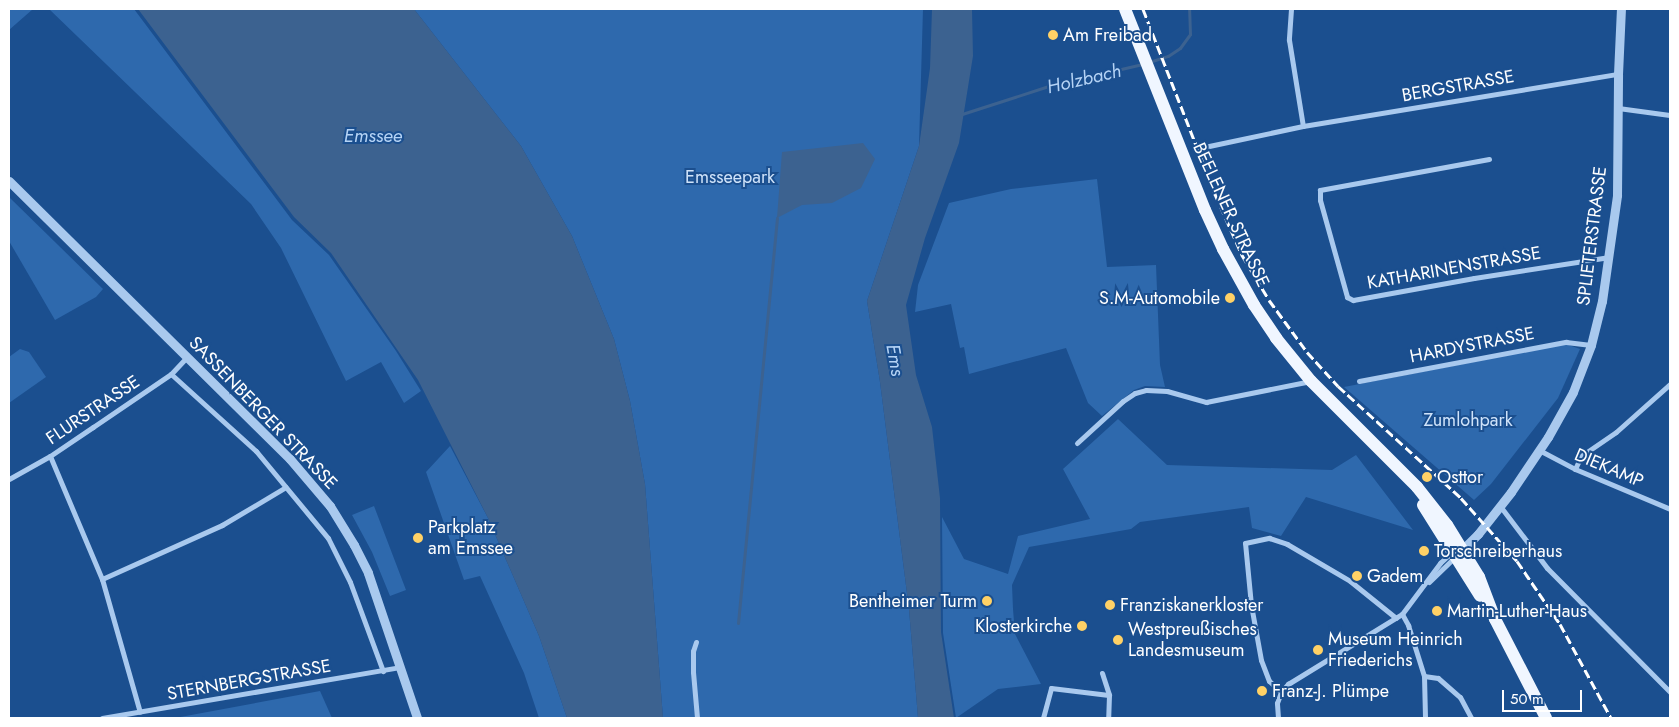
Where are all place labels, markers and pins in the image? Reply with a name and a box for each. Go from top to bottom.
place label: Am Freibad [1063,24,1152,46]
marker: Am Freibad [1047,29,1059,41]
place label: S.M-Automobile [1099,287,1220,309]
marker: S.M-Automobile [1224,292,1236,304]
place label: Osttor [1437,466,1483,488]
marker: Osttor [1421,471,1433,483]
place label: Parkplatz am Emssee [428,517,513,560]
marker: Parkplatz am Emssee [412,532,424,544]
place label: Torschreiberhaus [1434,540,1562,562]
marker: Torschreiberhaus [1418,545,1430,557]
place label: Gadem [1367,565,1423,587]
marker: Gadem [1351,570,1363,582]
place label: Bentheimer Turm [849,590,977,612]
place label: Franziskanerkloster [1120,594,1264,616]
marker: Bentheimer Turm [981,595,993,607]
marker: Franziskanerkloster [1104,599,1116,611]
place label: Martin-Luther-Haus [1447,600,1587,622]
marker: Martin-Luther-Haus [1431,605,1443,617]
place label: Klosterkirche [975,615,1072,637]
place label: Westpreußisches Landesmuseum [1128,619,1257,662]
marker: Klosterkirche [1076,620,1088,632]
place label: Museum Heinrich Friederichs [1328,629,1463,672]
marker: Westpreußisches Landesmuseum [1112,634,1124,646]
marker: Museum Heinrich Friederichs [1312,644,1324,656]
place label: Franz-J. Plümpe [1272,680,1389,702]
marker: Franz-J. Plümpe [1256,685,1268,697]

